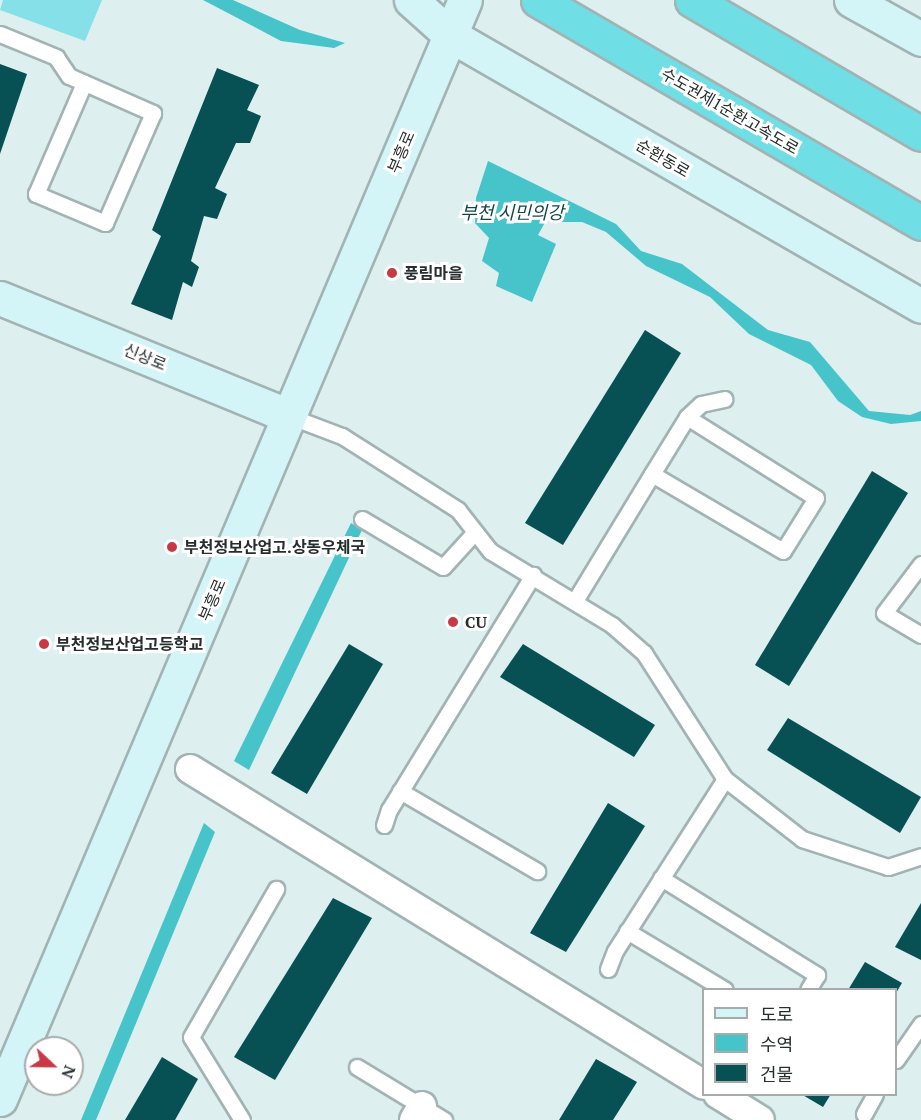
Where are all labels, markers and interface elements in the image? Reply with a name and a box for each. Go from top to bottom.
street label: 수도권제1순환고속도로 [658,64,802,158]
street label: 부흥로 [384,128,418,176]
street label: 순환동로 [633,135,693,181]
water label: 부천 시민의강 [460,201,564,223]
place label: 풍림마을 [404,263,463,283]
marker: 풍림마을 [385,266,399,280]
street label: 신상로 [121,340,169,374]
place label: 부천정보산업고.상동우체국 [184,537,365,557]
marker: 부천정보산업고.상동우체국 [165,540,179,554]
street label: 부흥로 [195,576,229,624]
place label: CU [465,612,487,632]
marker: CU [446,615,460,629]
place label: 부천정보산업고등학교 [56,634,203,654]
marker: 부천정보산업고등학교 [37,637,51,651]
legend [702,988,897,1096]
text: 도로 [760,1002,793,1026]
text: 수역 [760,1032,793,1056]
north arrow [24,1036,84,1096]
text: N [56,1062,81,1082]
text: 건물 [760,1062,793,1086]

